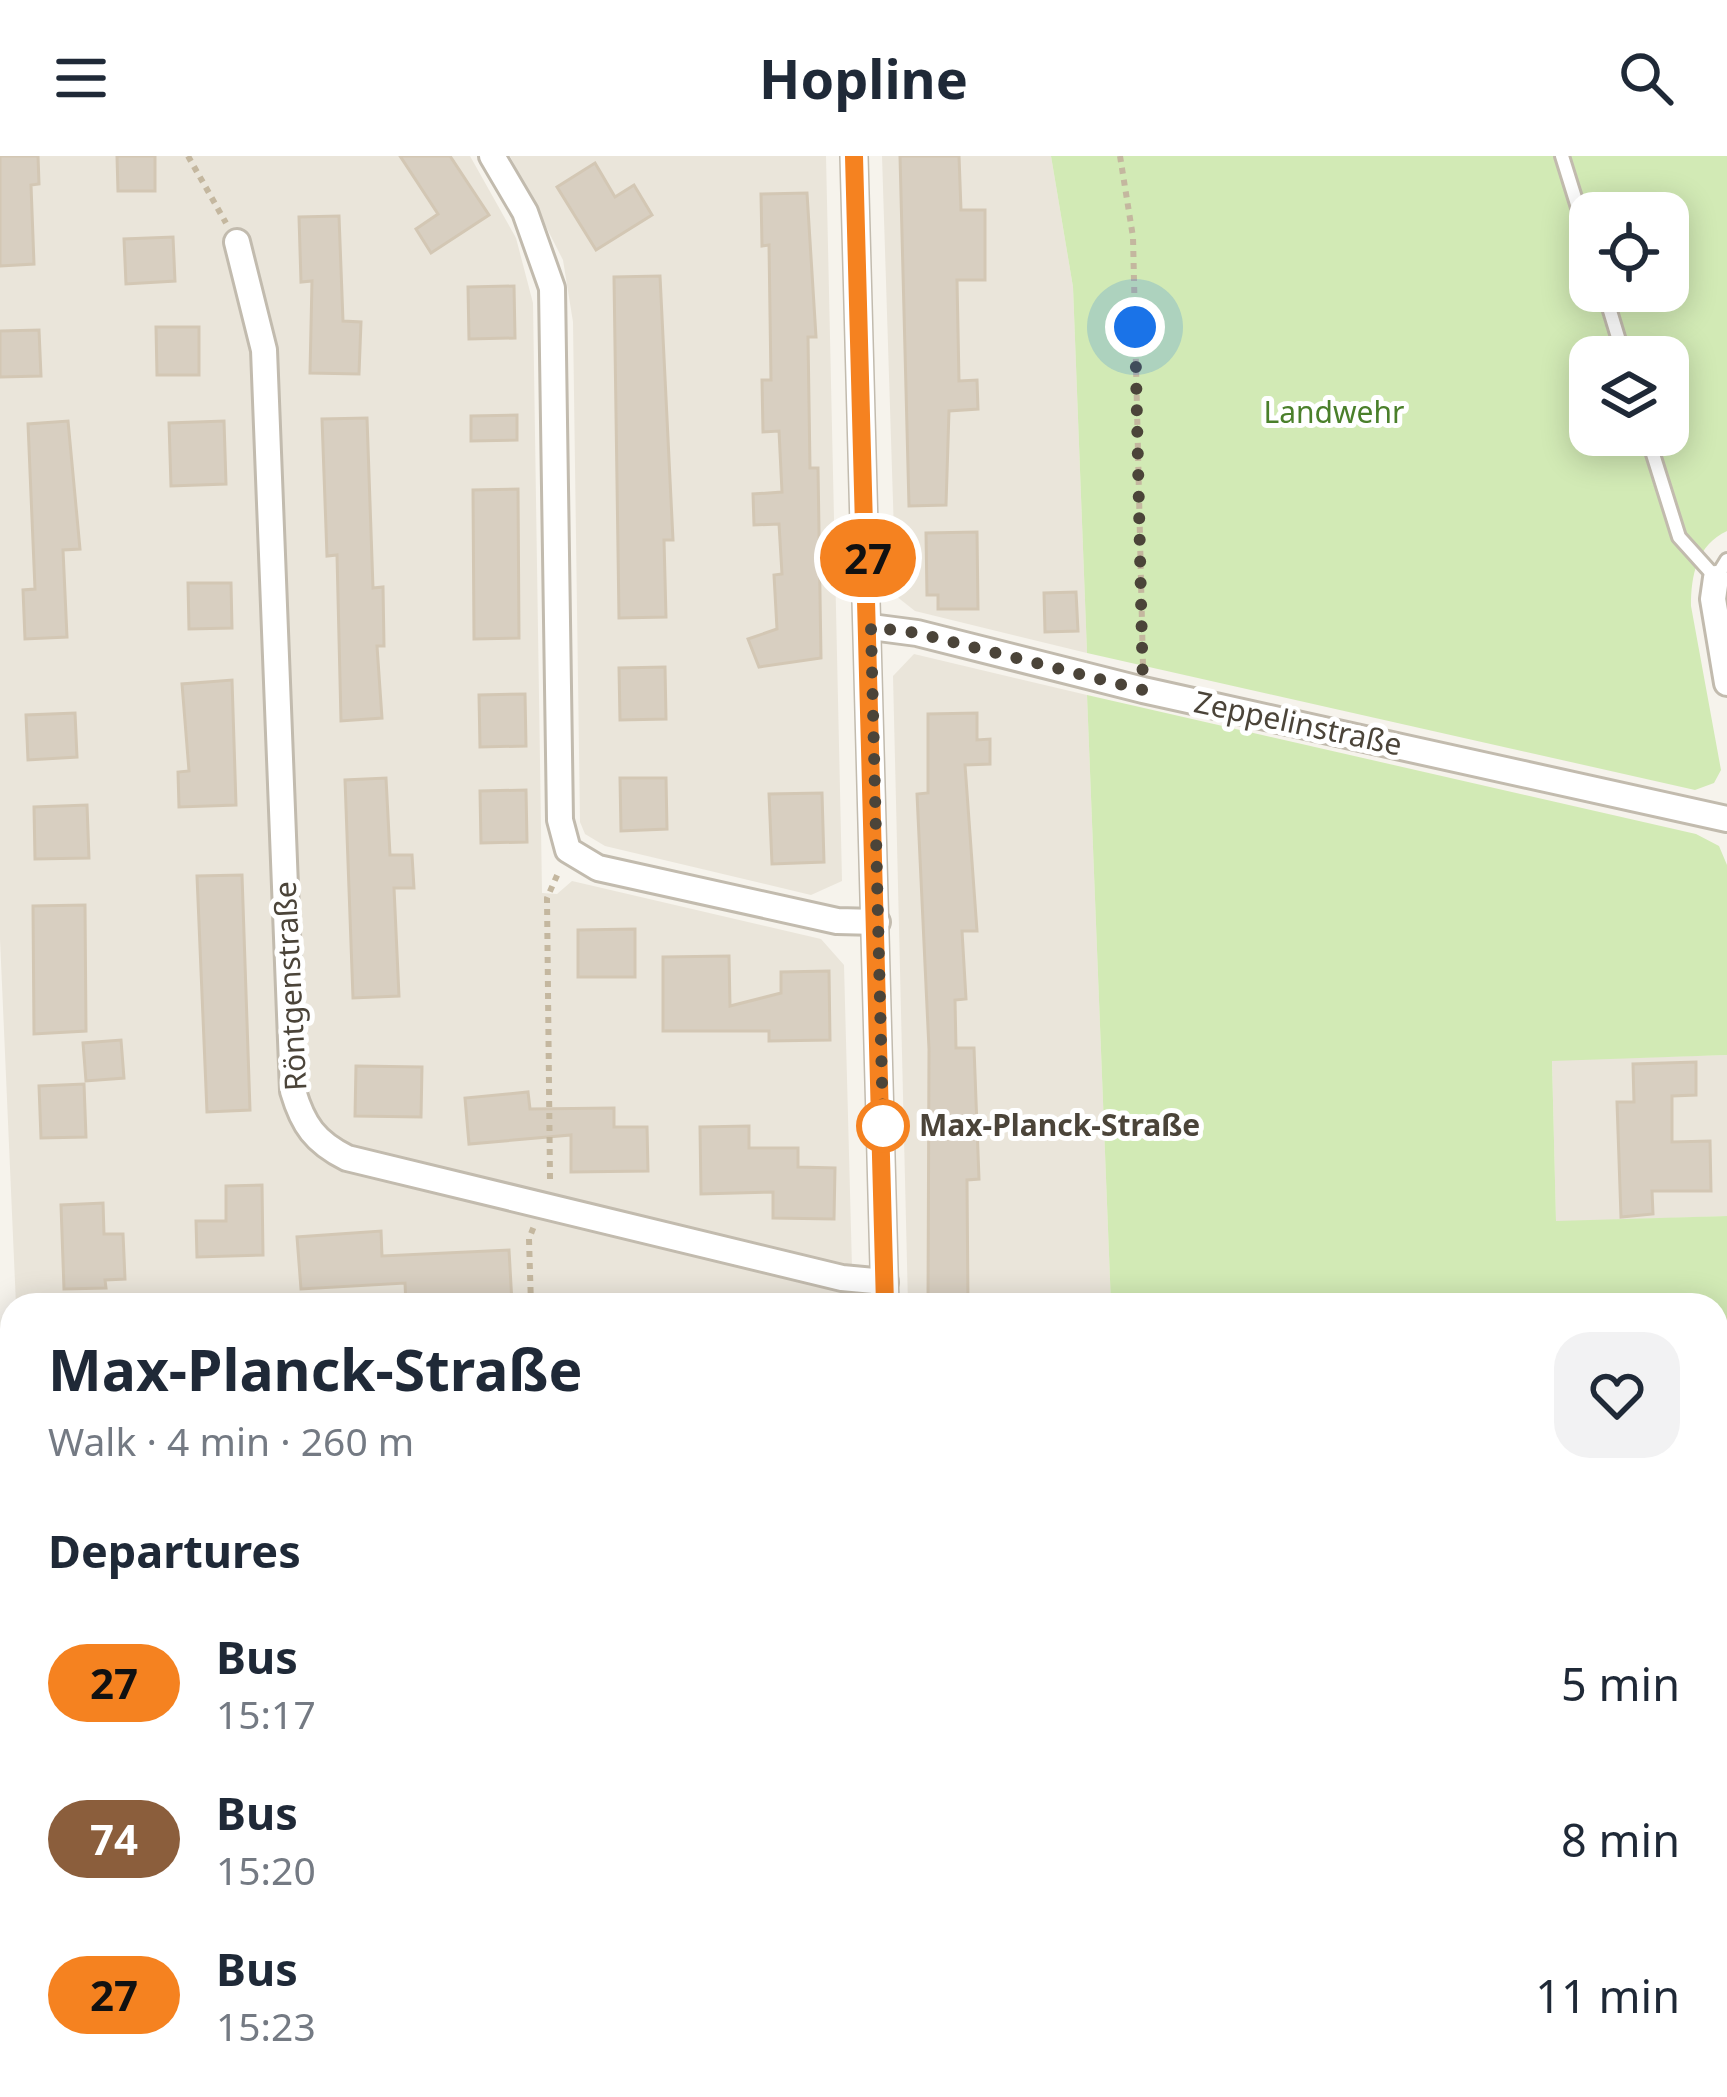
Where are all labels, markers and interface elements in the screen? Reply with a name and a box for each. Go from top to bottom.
text: Hopline [759,41,968,115]
icon: menu [48,45,114,111]
icon: search [1613,45,1679,111]
map controls [1569,192,1689,456]
button: locate [1569,192,1689,312]
your location [1105,297,1165,357]
button: layers [1569,336,1689,456]
park label: Landwehr [1264,391,1404,432]
line badge: 27 [814,519,922,597]
text: 27 [844,529,892,586]
street label: Zeppelinstraße [1191,680,1406,765]
street label: Röntgenstraße [264,880,315,1092]
marker: Max-Planck-Straße [858,1101,908,1151]
place label: Max-Planck-Straße [919,1104,1200,1145]
text: Max-Planck-Straße [48,1330,582,1408]
button: heart [1554,1332,1680,1458]
text: Walk · 4 min · 260 m [48,1414,414,1467]
text: Departures [48,1520,301,1581]
text: Bus [216,1626,298,1687]
text: 5 min [1561,1653,1680,1714]
text: 27 [90,1654,138,1711]
text: 15:17 [216,1687,316,1740]
text: Bus [216,1782,298,1843]
text: 8 min [1561,1809,1680,1870]
text: 74 [90,1810,138,1867]
text: 15:20 [216,1843,316,1896]
text: Bus [216,1938,298,1999]
text: 11 min [1535,1965,1680,2026]
text: 27 [90,1966,138,2023]
text: 15:23 [216,1999,316,2052]

